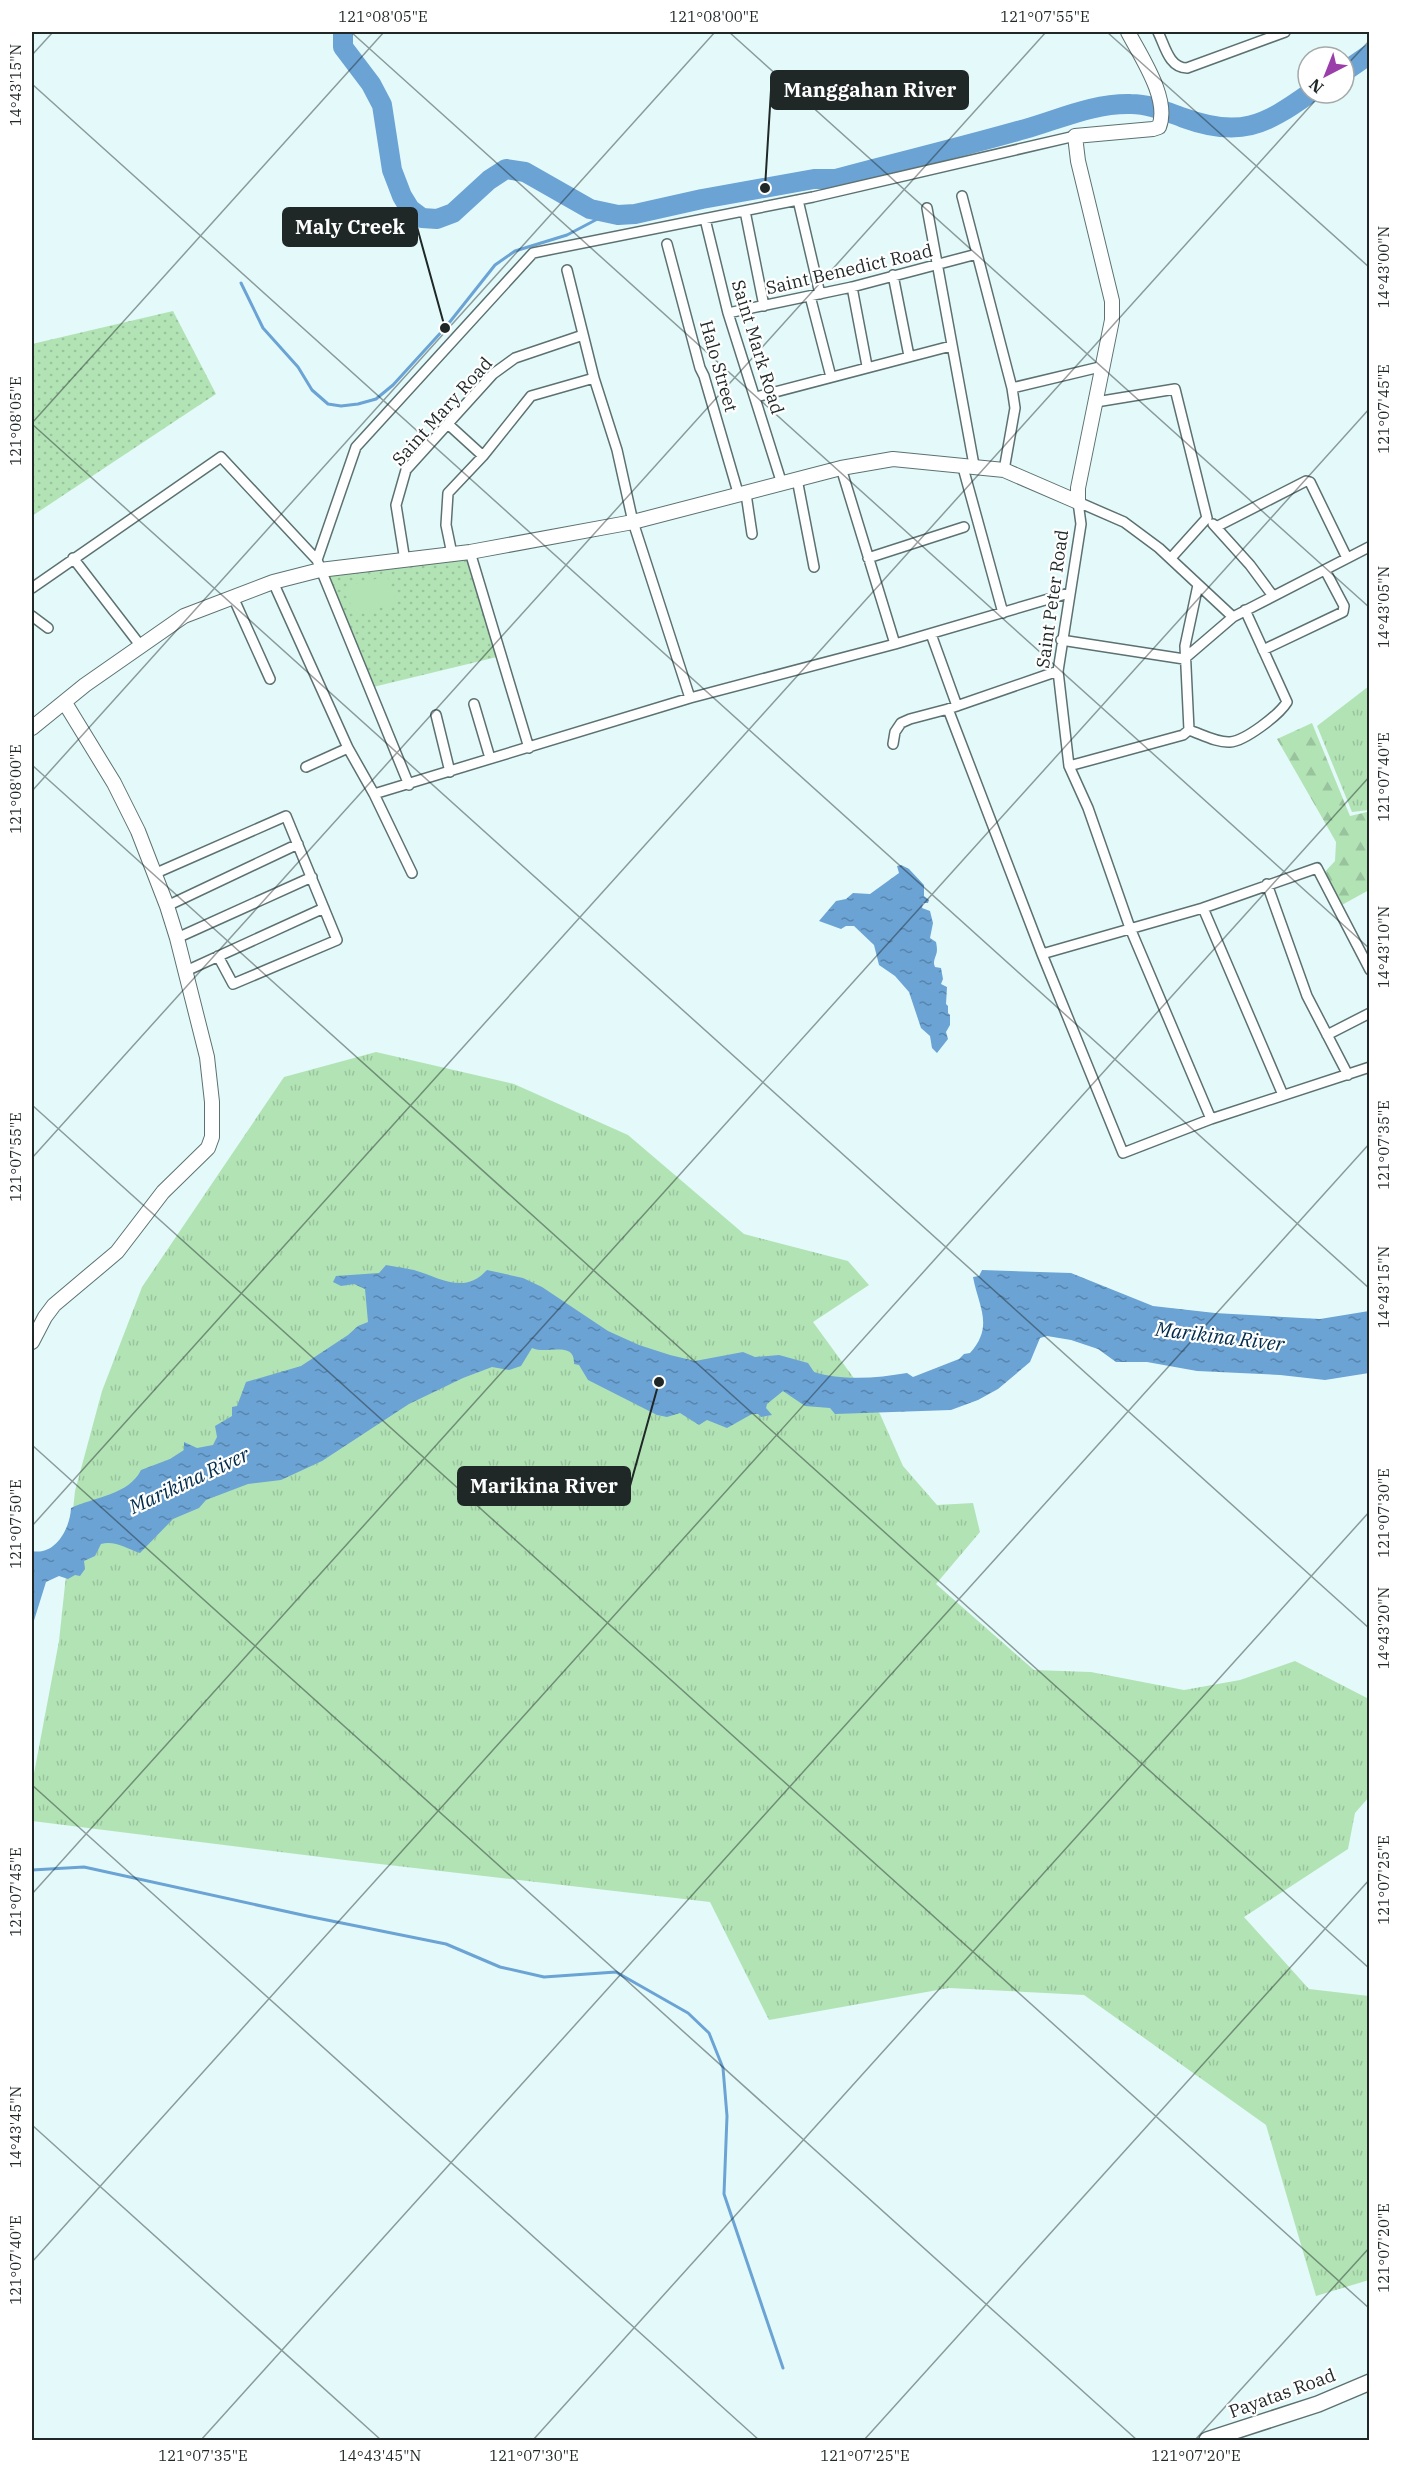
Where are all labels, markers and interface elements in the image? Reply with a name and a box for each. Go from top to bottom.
text: 121°08'05"E [338,7,428,26]
text: 121°08'00"E [669,7,759,26]
text: 121°07'55"E [1000,7,1090,26]
text: 14°43'15"N [6,44,25,126]
north arrow [1296,45,1356,105]
callout: Manggahan River [771,71,968,109]
text: N [1305,74,1327,98]
text: Manggahan River [784,76,957,103]
callout: Maly Creek [283,208,417,246]
text: Maly Creek [295,213,405,240]
text: 14°43'00"N [1374,226,1393,308]
street label: Saint Benedict Road [763,239,935,299]
street label: Saint Mark Road [727,277,789,417]
street label: Halo Street [695,318,743,414]
street label: Saint Mary Road [387,352,497,470]
text: 121°07'45"E [1374,364,1393,454]
text: 121°08'05"E [6,376,25,466]
street label: Saint Peter Road [1031,528,1073,670]
text: 14°43'05"N [1374,566,1393,648]
text: 121°07'40"E [1374,732,1393,822]
text: 121°08'00"E [6,744,25,834]
text: 14°43'10"N [1374,906,1393,988]
text: 121°07'35"E [1374,1100,1393,1190]
text: 121°07'55"E [6,1112,25,1202]
text: 14°43'15"N [1374,1246,1393,1328]
water label: Marikina River [1153,1315,1287,1357]
water label: Marikina River [124,1440,255,1520]
callout: Marikina River [458,1467,630,1505]
text: 121°07'30"E [1374,1468,1393,1558]
text: Marikina River [470,1472,618,1499]
text: 121°07'50"E [6,1479,25,1569]
text: 14°43'20"N [1374,1587,1393,1669]
text: 121°07'25"E [1374,1835,1393,1925]
text: 121°07'45"E [6,1847,25,1937]
text: 14°43'45"N [6,2086,25,2168]
text: 121°07'20"E [1374,2203,1393,2293]
text: 121°07'40"E [6,2215,25,2305]
street label: Payatas Road [1226,2363,1338,2423]
text: 121°07'35"E [158,2446,248,2465]
text: 14°43'45"N [339,2446,421,2465]
text: 121°07'30"E [489,2446,579,2465]
text: 121°07'25"E [820,2446,910,2465]
text: 121°07'20"E [1151,2446,1241,2465]

